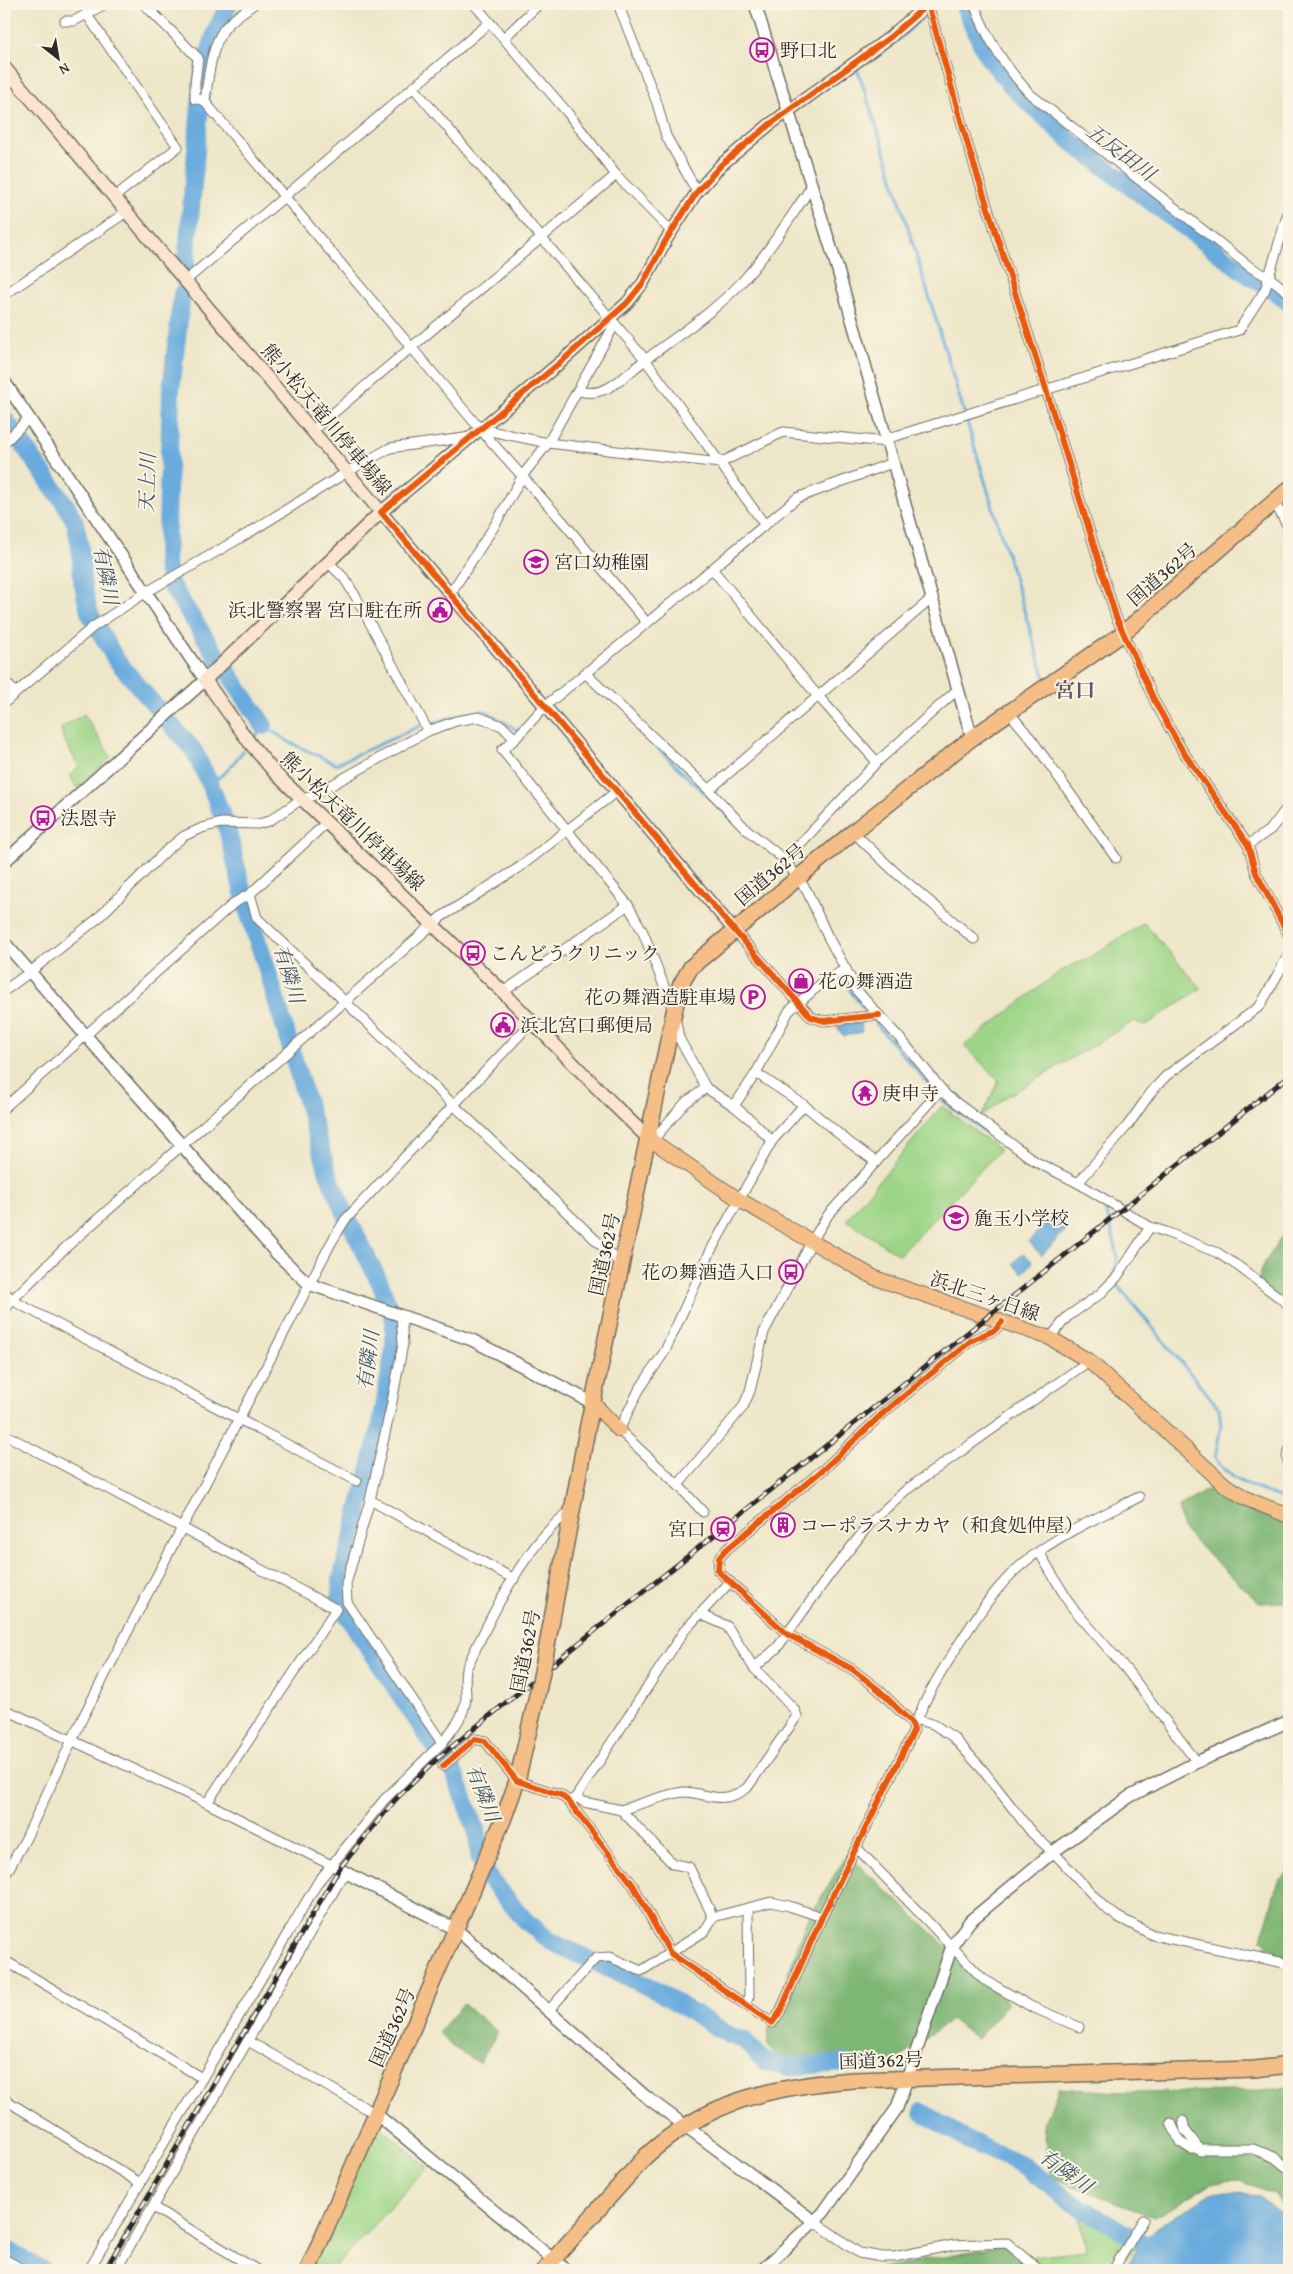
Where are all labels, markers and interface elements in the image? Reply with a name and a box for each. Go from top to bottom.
north arrow [32,32,82,82]
place label: 野口北 [780,36,837,64]
bus stop icon: 野口北 [749,37,775,63]
text: N [55,58,74,80]
water label: 五反田川 [1081,116,1164,188]
street label: 熊小松天竜川停車場線 [255,337,399,501]
water label: 天上川 [131,450,162,513]
street label: 国道362号 [1121,536,1203,612]
water label: 有隣川 [87,543,127,609]
place label: 宮口幼稚園 [554,548,649,576]
school or university icon: 宮口幼稚園 [523,549,549,575]
place label: 浜北警察署 宮口駐在所 [228,596,422,624]
public building icon: 浜北警察署 宮口駐在所 [427,597,453,623]
district label: 宮口 [1055,675,1095,704]
street label: 熊小松天竜川停車場線 [275,745,431,897]
place label: 法恩寺 [60,804,117,832]
bus stop icon: 法恩寺 [30,805,56,831]
street label: 国道362号 [729,836,811,912]
place label: こんどうクリニック [490,939,660,967]
bus stop icon: こんどうクリニック [460,940,486,966]
water label: 有隣川 [267,941,313,1009]
place label: 花の舞酒造 [818,967,913,995]
shop icon: 花の舞酒造 [788,968,814,994]
place label: 花の舞酒造駐車場 [584,983,736,1011]
parking icon: 花の舞酒造駐車場 [740,984,766,1010]
place label: 浜北宮口郵便局 [520,1011,653,1039]
public building icon: 浜北宮口郵便局 [490,1012,516,1038]
place label: 庚申寺 [882,1079,939,1107]
temple icon: 庚申寺 [852,1080,878,1106]
place label: 麁玉小学校 [974,1204,1069,1232]
school or university icon: 麁玉小学校 [943,1205,969,1231]
street label: 国道362号 [582,1210,626,1298]
place label: 花の舞酒造入口 [641,1258,774,1286]
bus stop icon: 花の舞酒造入口 [778,1259,804,1285]
street label: 浜北三ヶ日線 [927,1264,1043,1328]
water label: 有隣川 [349,1326,386,1391]
place label: コーポラスナカヤ（和食処仲屋） [800,1511,1084,1539]
building icon: コーポラスナカヤ（和食処仲屋） [770,1512,796,1538]
place label: 宮口 [668,1515,706,1543]
station icon: 宮口 [710,1516,736,1542]
street label: 国道362号 [503,1607,547,1695]
water label: 有隣川 [459,1760,508,1828]
street label: 国道362号 [362,1983,422,2071]
street label: 国道362号 [838,2045,924,2075]
water label: 有隣川 [1034,2141,1101,2201]

